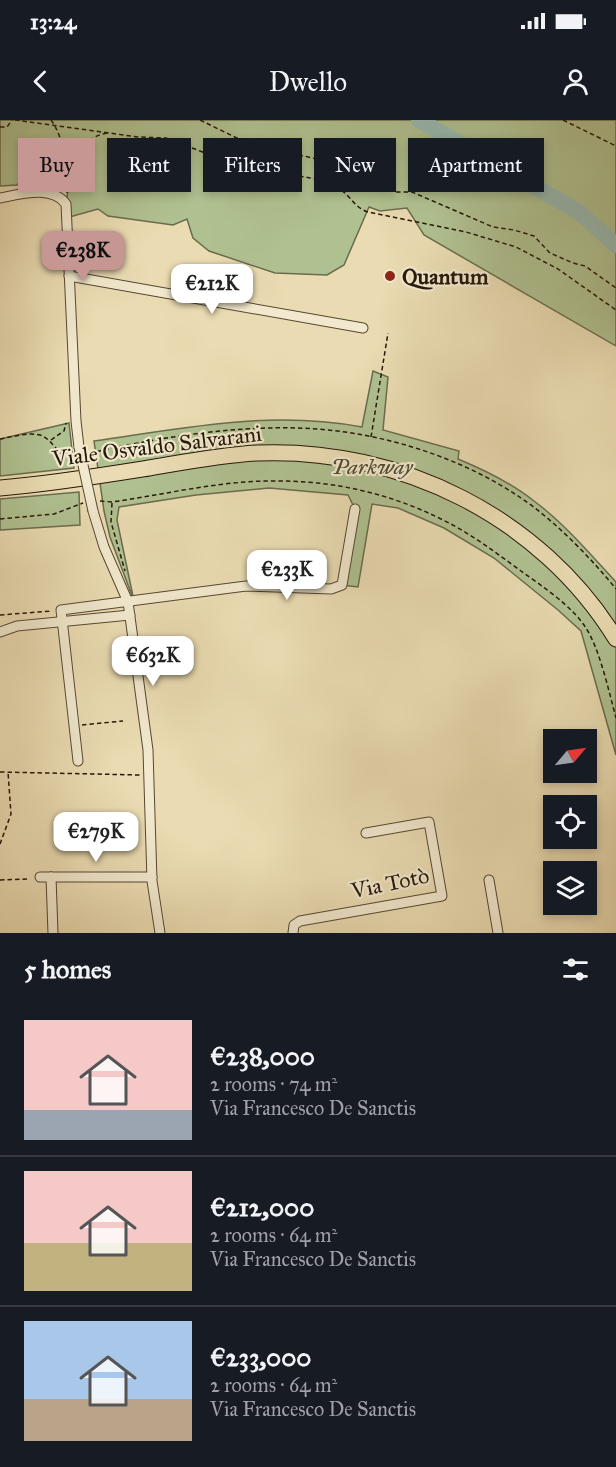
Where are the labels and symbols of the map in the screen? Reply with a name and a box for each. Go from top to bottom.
pin: €238K [41,231,125,282]
place label: Quantum [402,263,489,290]
pin: €212K [170,264,254,315]
marker: Quantum [383,269,397,283]
street label: Viale Osvaldo Salvarani [50,420,263,472]
park label: Parkway [331,453,413,480]
pin: €233K [245,550,329,601]
pin: €632K [111,636,195,687]
north arrow [543,729,597,783]
pin: €279K [54,812,138,863]
street label: Via Totò [348,862,431,905]

